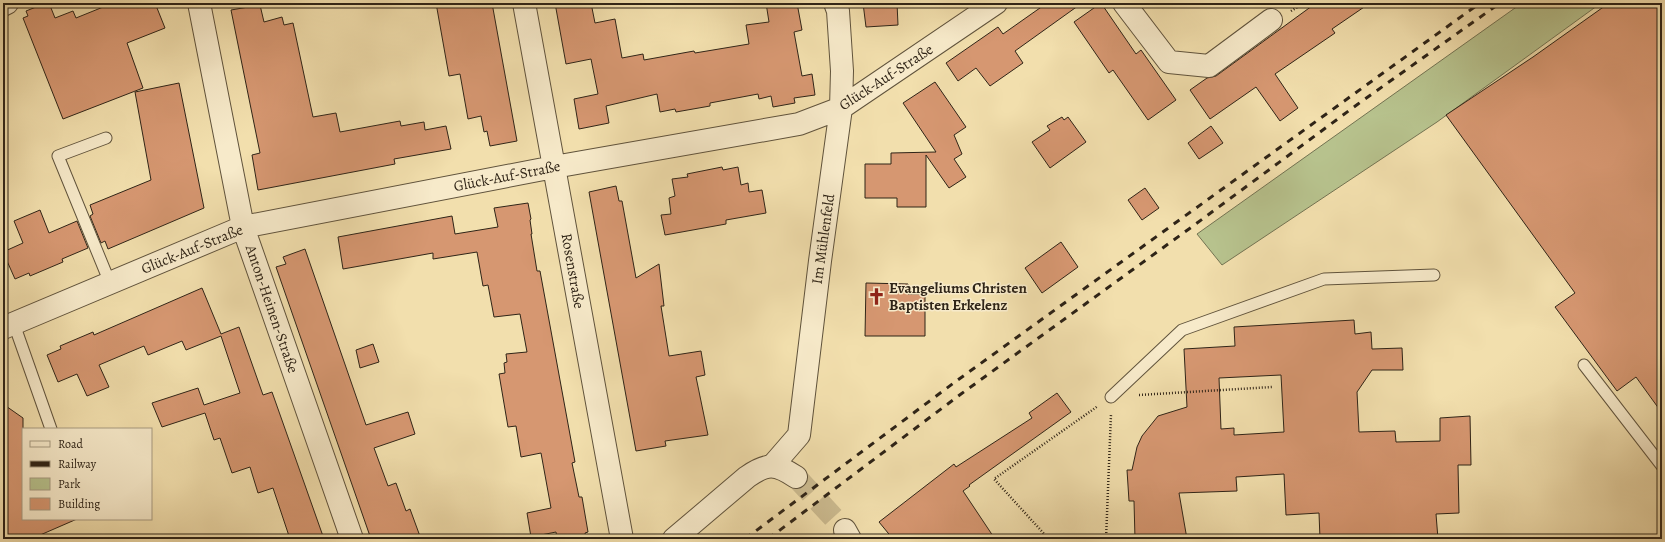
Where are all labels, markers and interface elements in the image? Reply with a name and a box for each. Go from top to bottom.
street label: Glück-Auf-Straße [835,39,937,115]
street label: Glück-Auf-Straße [452,156,562,196]
street label: Im Mühlenfeld [807,192,839,285]
street label: Glück-Auf-Straße [138,219,246,279]
street label: Rosenstraße [557,232,590,311]
street label: Anton-Heinen-Straße [240,241,303,376]
place label: Evangeliums Christen Baptisten Erkelenz [889,278,1027,315]
church icon: Evangeliums Christen Baptisten Erkelenz [866,287,886,307]
legend [22,428,152,520]
text: Road [58,436,84,452]
text: Railway [58,456,97,472]
text: Park [58,476,81,492]
text: Building [58,496,100,512]

